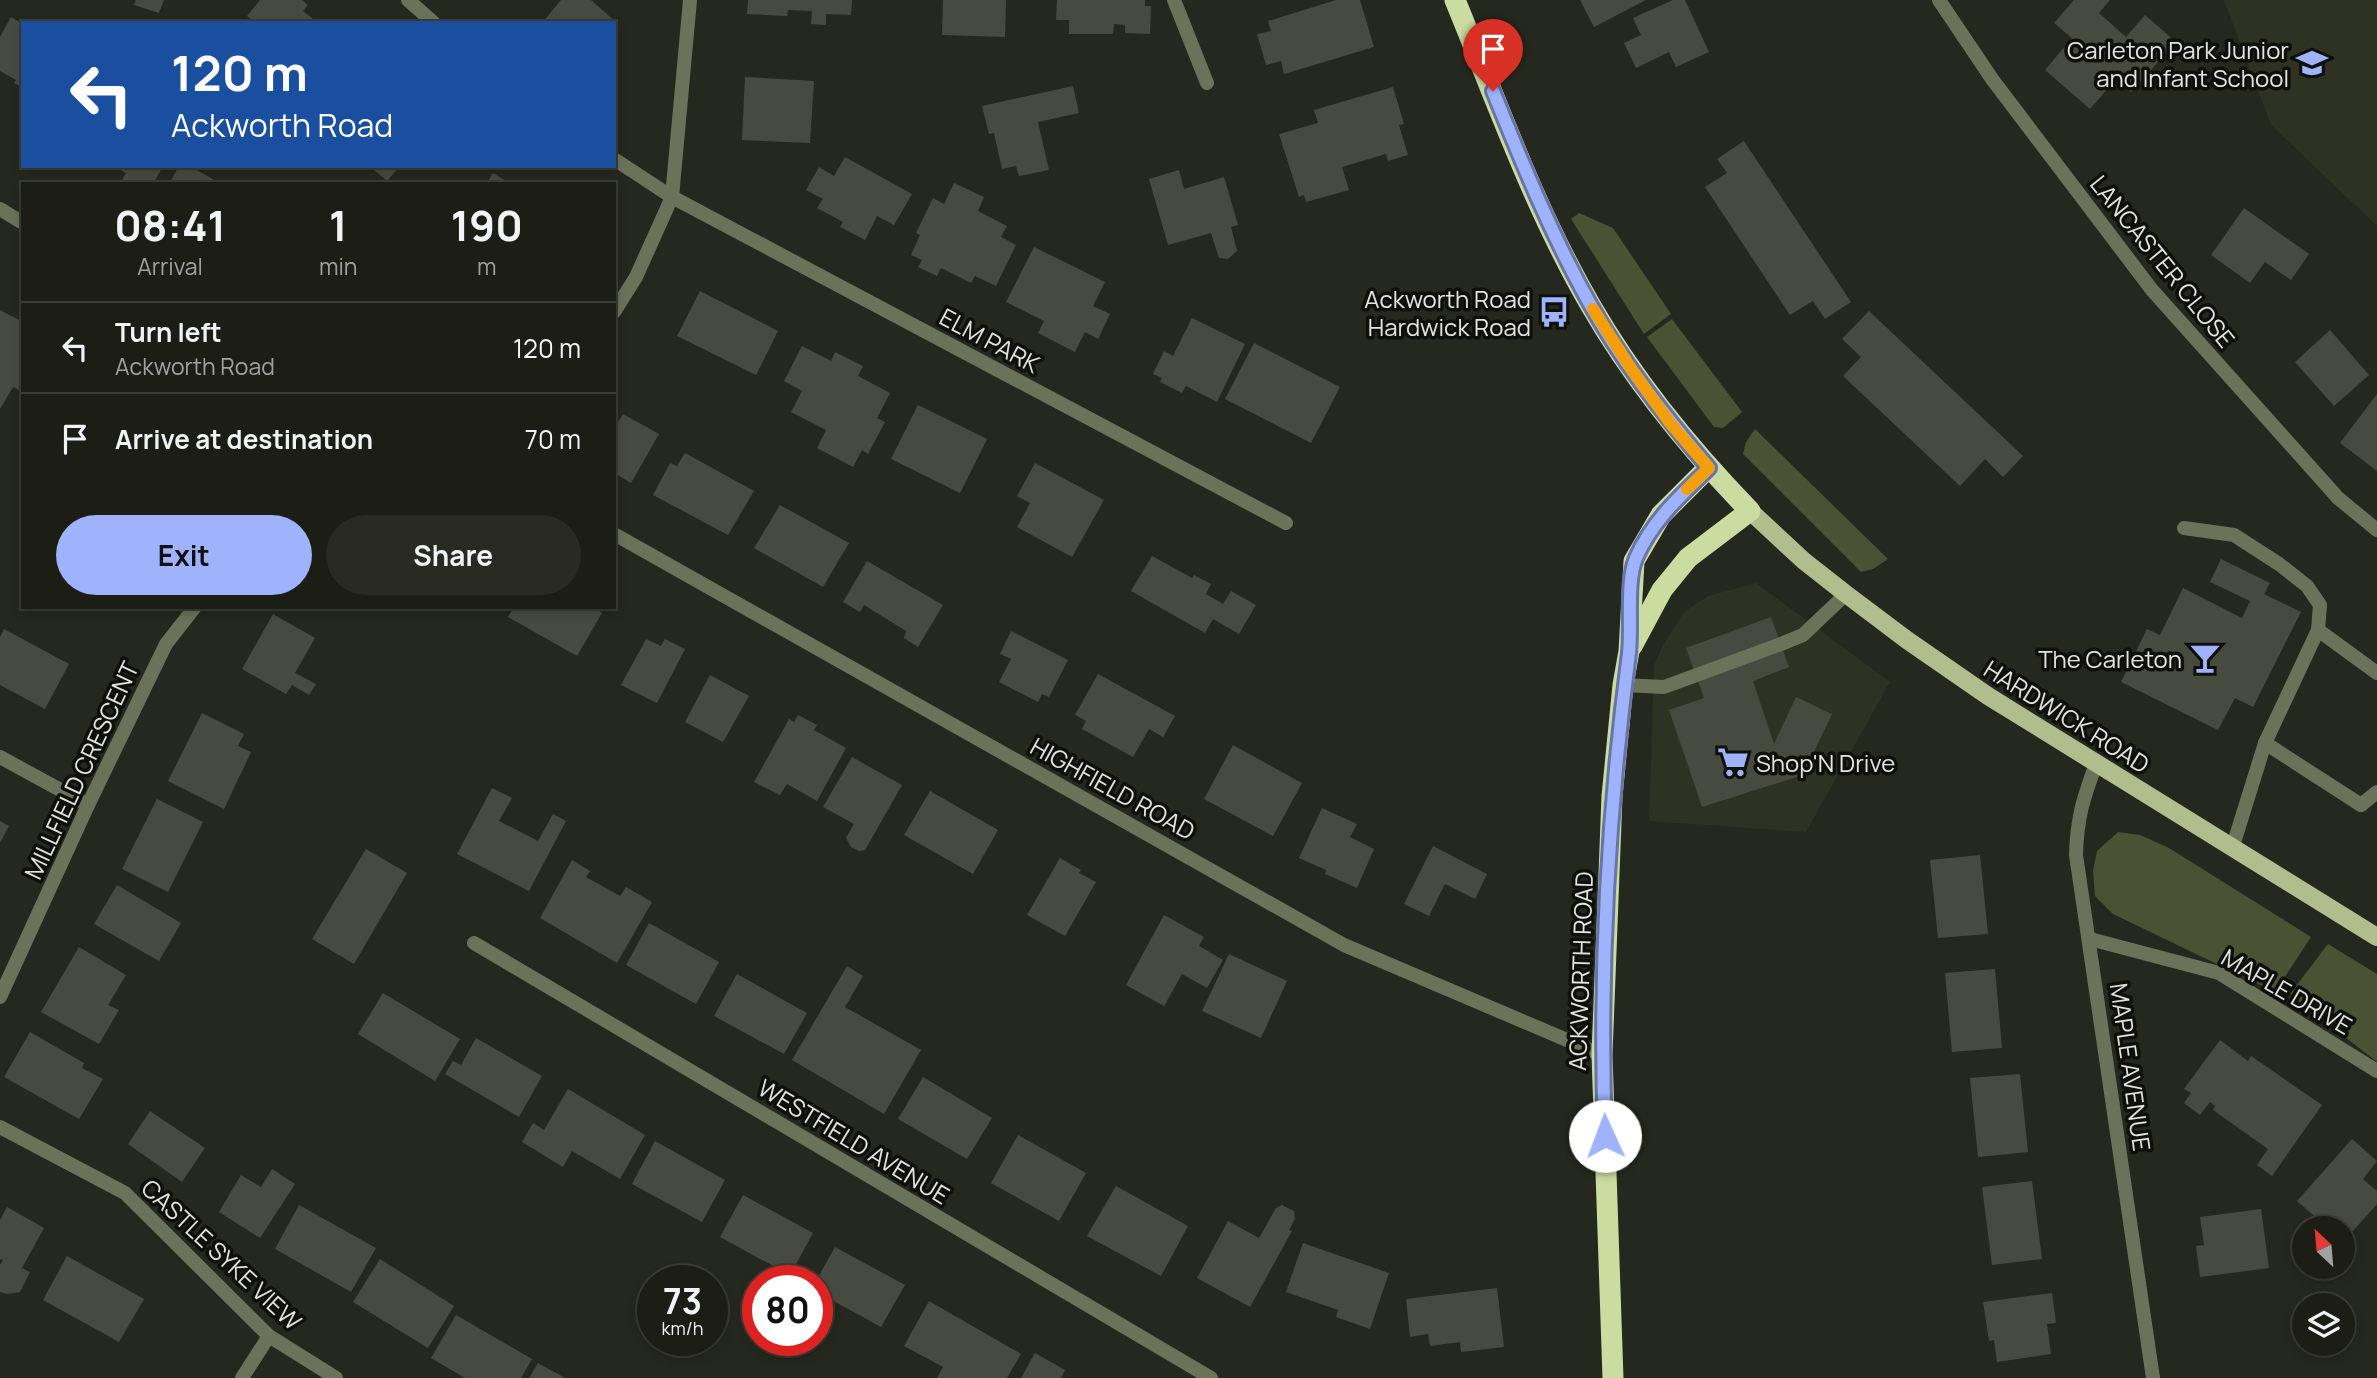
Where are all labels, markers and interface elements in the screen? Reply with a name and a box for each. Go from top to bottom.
pin [1463,19,1523,91]
icon: arrive [1474,30,1512,68]
place label: Carleton Park Junior and Infant School [2067,33,2289,94]
text: 120 m [171,39,308,106]
school or university icon: Carleton Park Junior and Infant School [2295,46,2329,80]
icon: left [56,49,147,140]
text: Ackworth Road [171,103,393,147]
street label: LANCASTER CLOSE [2083,168,2243,354]
text: 08:41 [114,196,226,254]
text: 1 [329,196,347,254]
text: 190 [451,196,523,254]
text: Arrival [137,250,203,282]
text: min [319,250,358,282]
text: m [477,250,497,282]
place label: Ackworth Road Hardwick Road [1364,282,1531,343]
bus stop icon: Ackworth Road Hardwick Road [1537,295,1571,329]
street label: ELM PARK [934,300,1046,380]
text: Turn left [115,314,222,350]
icon: left [56,329,94,367]
text: 120 m [513,330,581,366]
text: Ackworth Road [115,350,275,382]
icon: arrive [56,420,94,458]
text: Arrive at destination [115,421,373,457]
text: 70 m [525,421,581,457]
button: Exit [56,515,312,595]
button: Share [326,515,581,595]
bar icon: The Carleton [2188,641,2222,675]
place label: The Carleton [2038,642,2182,675]
street label: HARDWICK ROAD [1978,652,2156,780]
street label: MILLFIELD CRESCENT [16,655,146,884]
street label: HIGHFIELD ROAD [1025,729,1201,847]
supermarket icon: Shop'N Drive [1716,745,1750,779]
place label: Shop'N Drive [1756,746,1895,779]
street label: ACKWORTH ROAD [1560,871,1600,1071]
street label: MAPLE DRIVE [2216,940,2358,1042]
street label: MAPLE AVENUE [2103,981,2159,1153]
street label: WESTFIELD AVENUE [752,1071,956,1211]
position arrow [1568,1099,1642,1173]
street label: CASTLE SYKE VIEW [135,1171,310,1337]
north arrow [2292,1216,2356,1279]
map controls [2292,1216,2355,1356]
speed limit sign: 80 [742,1265,833,1356]
text: 73 [663,1277,702,1325]
button: layers [2292,1293,2355,1356]
text: km/h [662,1316,703,1340]

